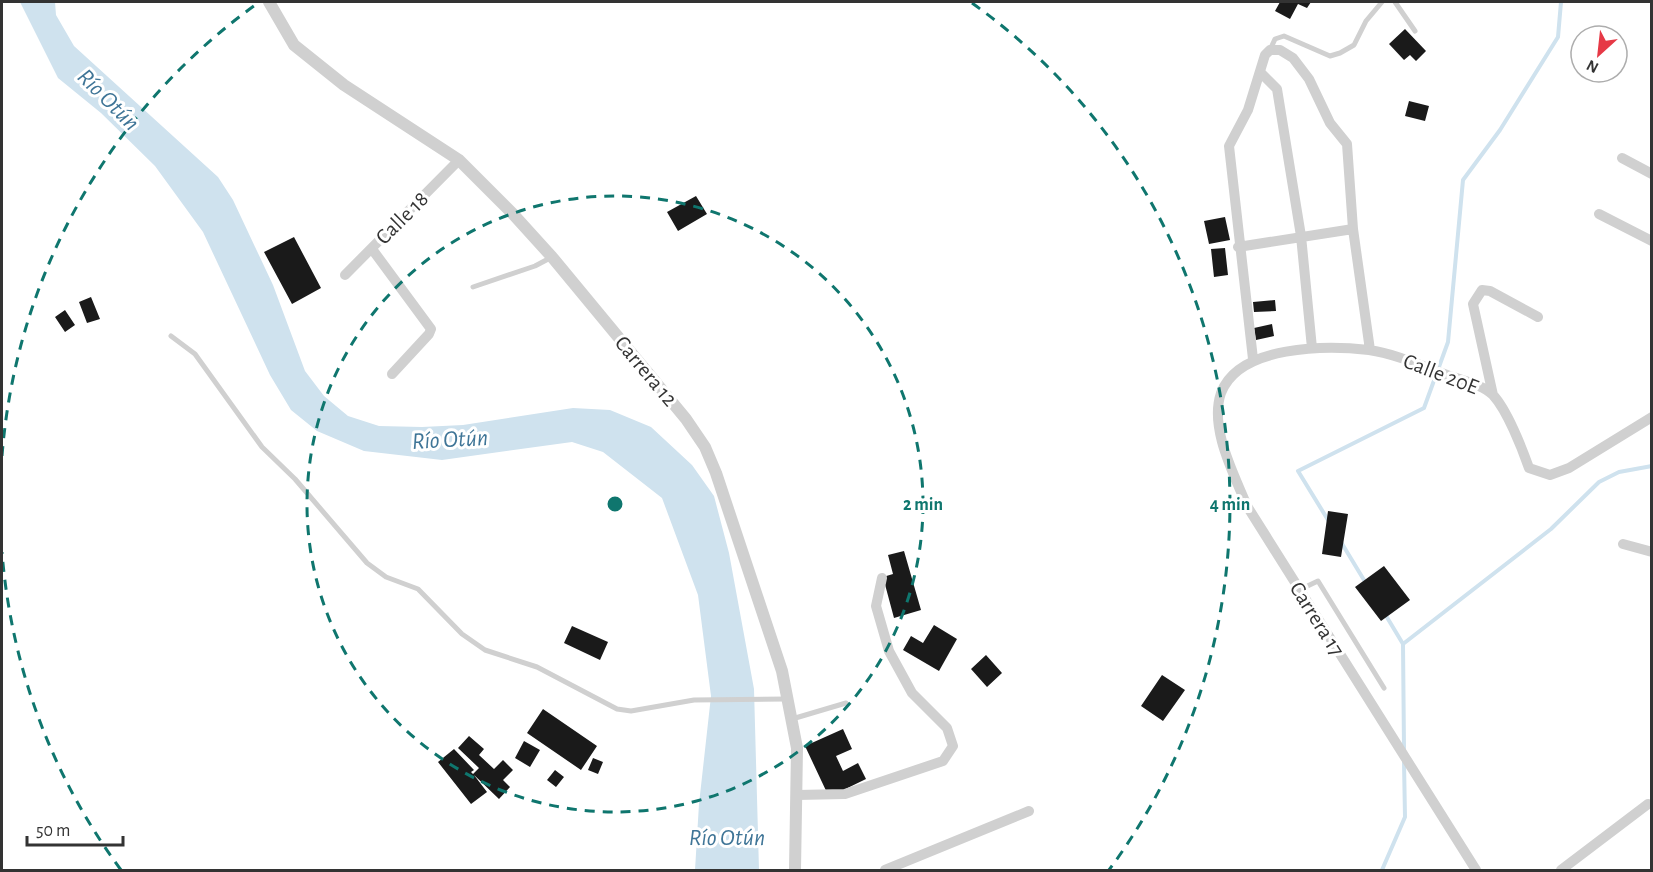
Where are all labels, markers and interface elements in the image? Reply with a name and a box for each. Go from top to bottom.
north arrow [1569,24,1629,84]
text: N [1584,57,1601,76]
water label: Río Otún [72,64,144,136]
street label: Calle 18 [372,188,432,248]
street label: Carrera 12 [611,332,681,410]
street label: Calle 20E [1400,350,1482,398]
water label: Río Otún [411,426,489,454]
centre of rings [605,494,625,514]
text: 2 min [903,496,943,514]
text: 4 min [1210,496,1250,514]
street label: Carrera 17 [1286,578,1348,660]
scale bar [27,809,123,847]
text: 50 m [36,822,70,840]
water label: Río Otún [689,826,765,850]

